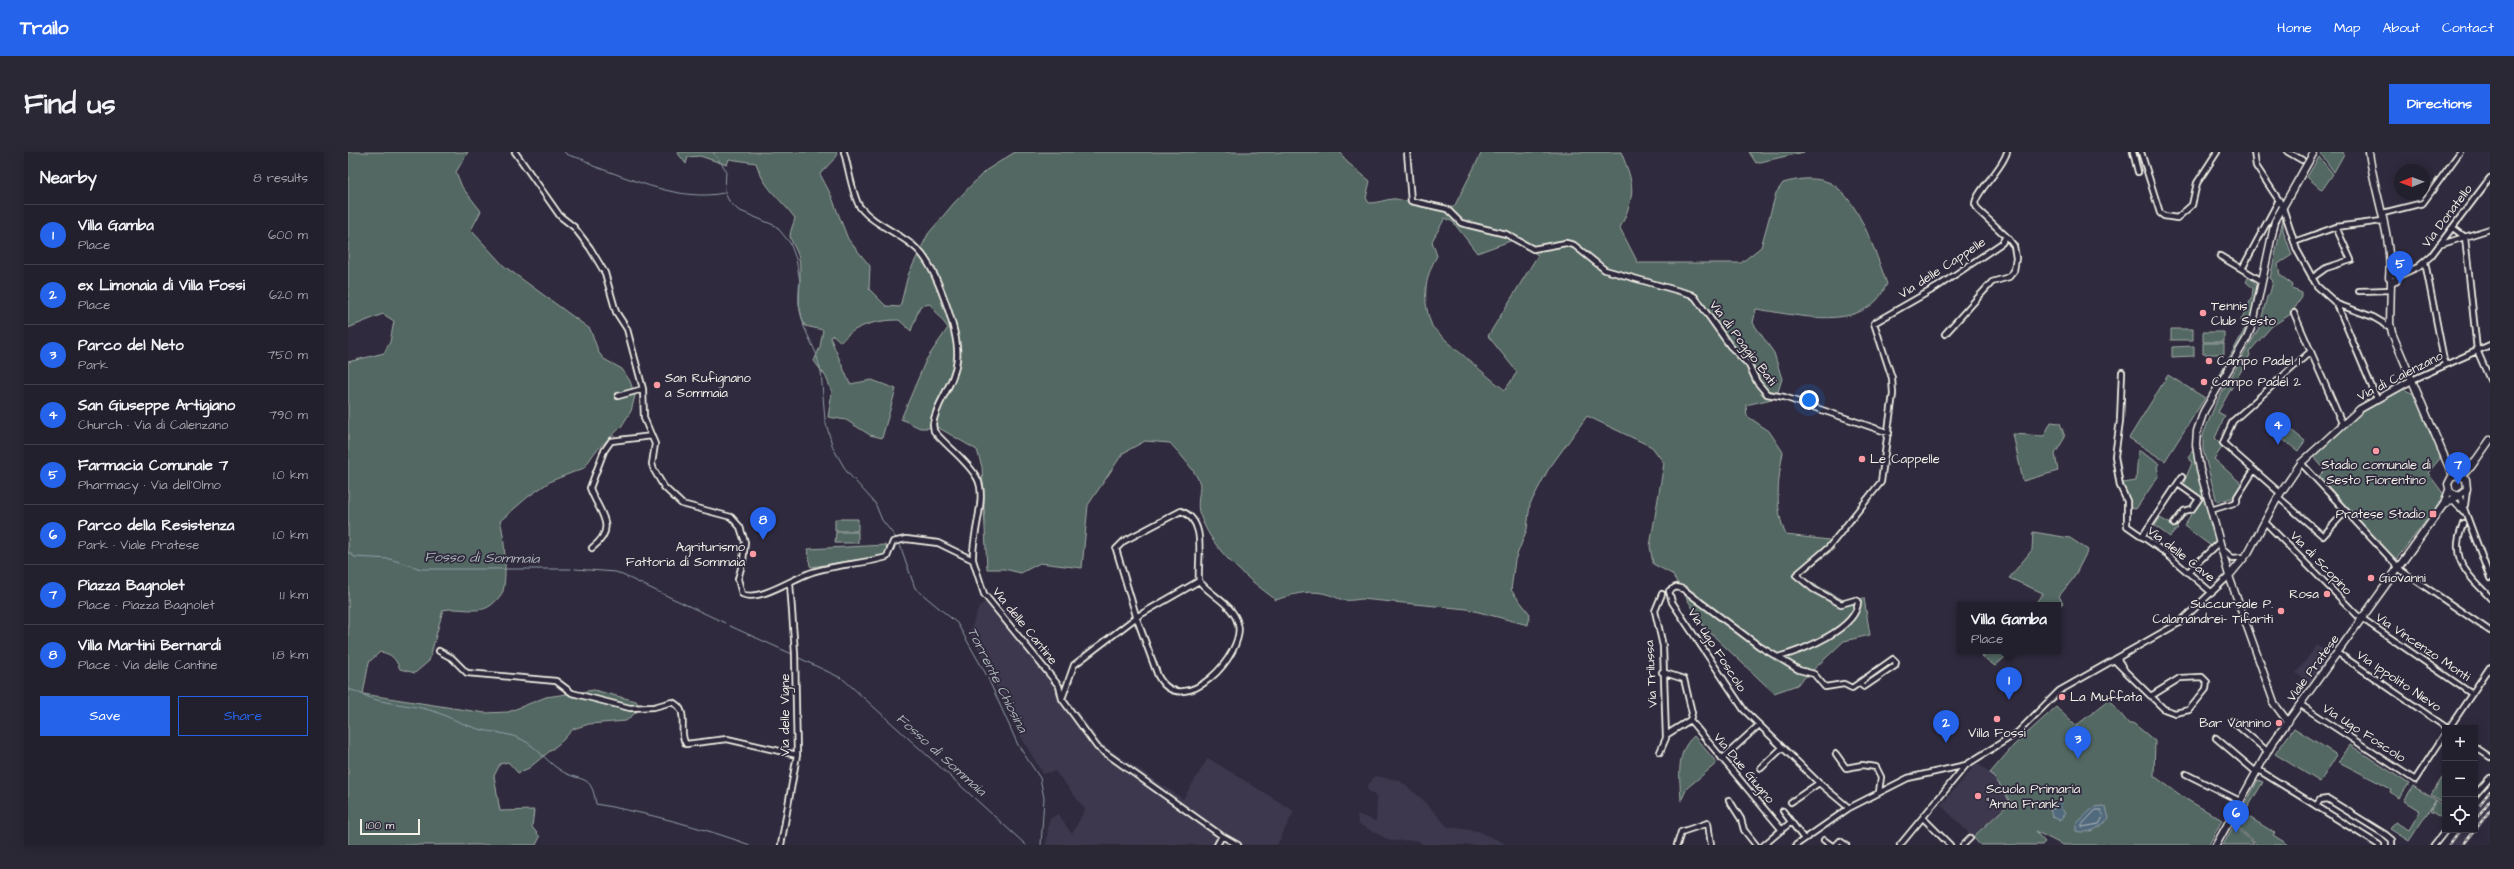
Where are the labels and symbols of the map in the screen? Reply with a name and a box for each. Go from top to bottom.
north arrow [2394,164,2430,200]
street label: Via Donatello [2417,180,2477,251]
street label: Via delle Cappelle [1895,233,1989,303]
pin: 5 [2387,251,2413,284]
street label: Via di Poggio Bati [1704,297,1781,390]
place label: Tennis Club Sesto [2211,297,2277,330]
marker: Tennis Club Sesto [2198,308,2208,318]
street label: Via di Calenzano [2354,346,2447,405]
place label: Campo Padel 1 [2217,352,2301,370]
marker: Campo Padel 1 [2204,356,2214,366]
place label: San Rufignano a Sommaia [665,369,752,402]
place label: Campo Padel 2 [2212,373,2302,391]
marker: Campo Padel 2 [2199,377,2209,387]
marker: San Rufignano a Sommaia [652,380,662,390]
your location [1799,390,1819,410]
pin: 4 [2265,412,2291,445]
marker: Stadio comunale di Sesto Fiorentino [2371,446,2381,456]
place label: Le Cappelle [1870,450,1940,468]
pin: 7 [2445,452,2471,485]
marker: Le Cappelle [1857,454,1867,464]
place label: Stadio comunale di Sesto Fiorentino [2321,456,2431,489]
place label: Pratese Stadio [2336,505,2426,523]
pin: 8 [750,507,776,540]
marker: Pratese Stadio [2428,509,2438,519]
street label: Via delle Cave [2143,522,2219,586]
street label: Via di Scopino [2286,527,2357,599]
place label: Agriturismo Fattoria di Sommaia [626,538,746,571]
water label: Fosso di Sommaia [424,547,541,569]
marker: Agriturismo Fattoria di Sommaia [748,549,758,559]
place label: Giovanni [2379,569,2426,587]
marker: Giovanni [2366,573,2376,583]
street label: Via delle Cantine [988,583,1062,669]
place label: Rosa [2289,585,2319,603]
marker: Rosa [2322,589,2332,599]
place label: Succursale P. Calamandrei- Tifariti [2152,595,2273,628]
street label: Via Ugo Foscolo [1682,605,1751,696]
marker: Succursale P. Calamandrei- Tifariti [2276,606,2286,616]
street label: Via Vincenzo Monti [2372,608,2474,686]
water label: Torrente Chiosina [962,624,1033,737]
street label: Viale Pratese [2283,631,2343,705]
street label: Via Trilussa [1640,639,1662,708]
street label: Via Ippolito Nievo [2353,646,2446,716]
pin: 1 [1996,667,2022,700]
street label: Via delle Vigne [776,674,795,756]
place label: La Muffata [2070,688,2142,706]
marker: La Muffata [2057,692,2067,702]
street label: Via Ugo Foscolo [2318,699,2410,768]
water label: Fosso di Sommaia [892,709,991,802]
pin: 2 [1933,710,1959,743]
marker: Villa Fossi [1992,714,2002,724]
place label: Bar Vannino [2199,714,2272,732]
marker: Bar Vannino [2274,718,2284,728]
place label: Villa Fossi [1968,724,2026,742]
pin: 3 [2065,726,2091,759]
street label: Via Due Giugno [1708,729,1779,808]
place label: Scuola Primaria "Anna Frank" [1986,780,2081,813]
marker: Scuola Primaria "Anna Frank" [1973,791,1983,801]
pin: 6 [2223,800,2249,833]
scale bar [360,817,420,836]

